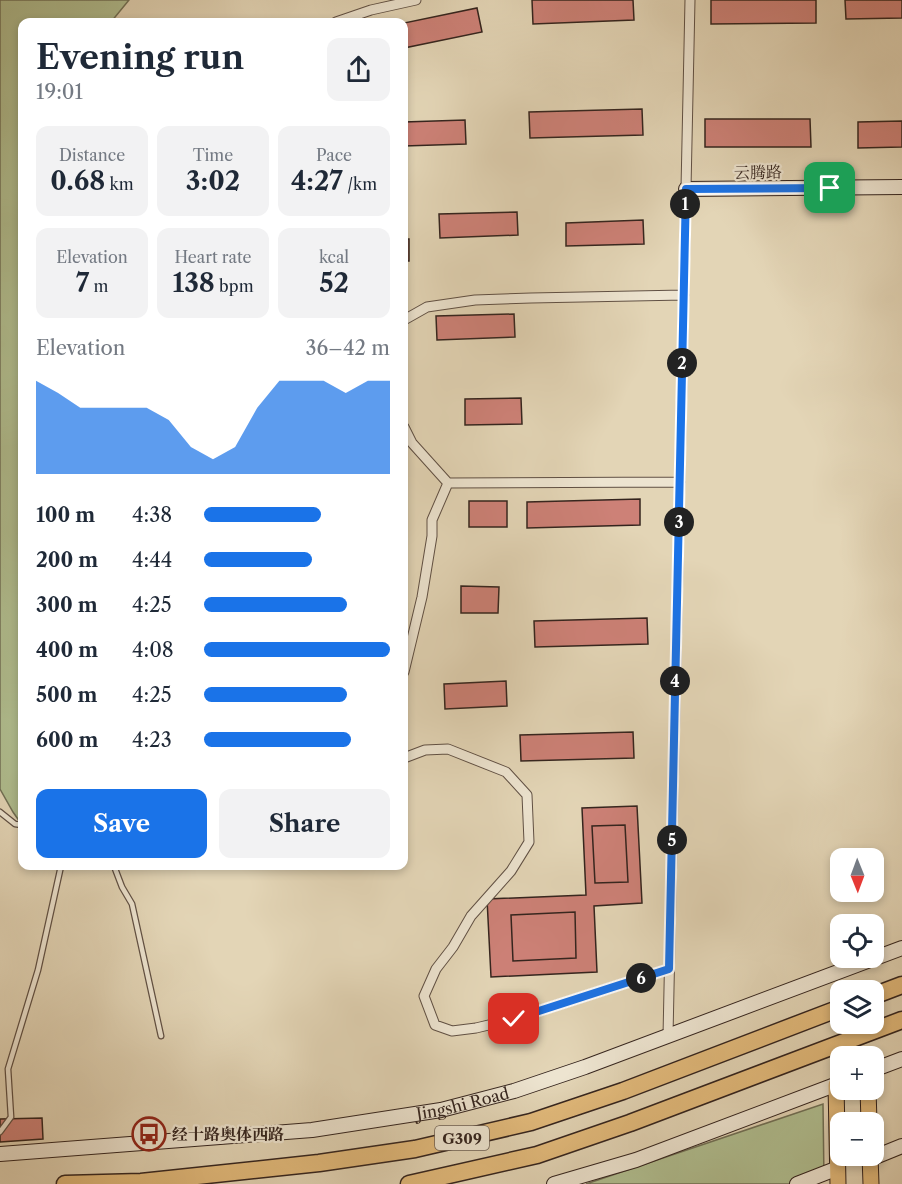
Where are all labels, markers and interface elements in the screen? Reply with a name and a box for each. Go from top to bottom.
text: Evening run [36,37,244,78]
button: share [327,38,390,101]
text: 19:01 [36,80,83,104]
text: Distance [59,145,125,165]
text: Time [193,145,233,165]
text: Pace [316,145,352,165]
street label: 云腾路 [734,162,782,182]
pin [804,162,855,213]
text: 0.68 [50,165,105,197]
text: 3:02 [186,165,240,197]
text: 4:27 [291,165,343,197]
icon: arrive [813,171,846,204]
text: km [105,174,134,194]
text: /km [343,174,377,194]
pin: 1 [670,189,700,219]
text: 1 [681,194,689,214]
text: Elevation [56,247,128,267]
text: Heart rate [174,247,252,267]
text: kcal [319,247,349,267]
text: 7 [76,267,89,299]
text: 138 [172,267,215,299]
text: 52 [319,267,349,299]
text: m [89,276,108,296]
text: bpm [215,276,254,296]
text: Elevation [36,336,125,360]
text: 36–42 m [305,336,390,360]
pin: 2 [667,348,697,378]
text: 2 [677,353,687,373]
text: 100 m [36,503,95,527]
text: 4:38 [132,503,172,527]
pin: 3 [664,507,694,537]
text: 3 [674,512,684,532]
text: 200 m [36,548,98,572]
text: 4:44 [132,548,172,572]
text: 300 m [36,593,98,617]
text: 4:25 [132,593,172,617]
text: 400 m [36,638,98,662]
text: 4:08 [132,638,174,662]
pin: 4 [660,666,690,696]
text: 4 [670,671,680,691]
text: 500 m [36,683,97,707]
text: 4:25 [132,683,172,707]
text: 600 m [36,728,98,752]
text: 4:23 [132,728,172,752]
button: Save [36,789,207,858]
button: Share [219,789,390,858]
pin: 5 [657,825,687,855]
text: 5 [668,830,676,850]
north arrow [830,848,884,902]
map controls [830,848,884,1166]
button: locate [830,914,884,968]
pin: 6 [626,963,656,993]
text: 6 [636,968,646,988]
button: layers [830,980,884,1034]
pin [488,993,539,1044]
icon: check [497,1002,530,1035]
button: + [830,1046,884,1100]
street label: Jingshi Road [412,1083,511,1124]
button: − [830,1112,884,1166]
bus stop icon: 经十路奥体西路 [131,1116,167,1152]
place label: 经十路奥体西路 [172,1124,284,1144]
road number: G309 [435,1126,489,1150]

